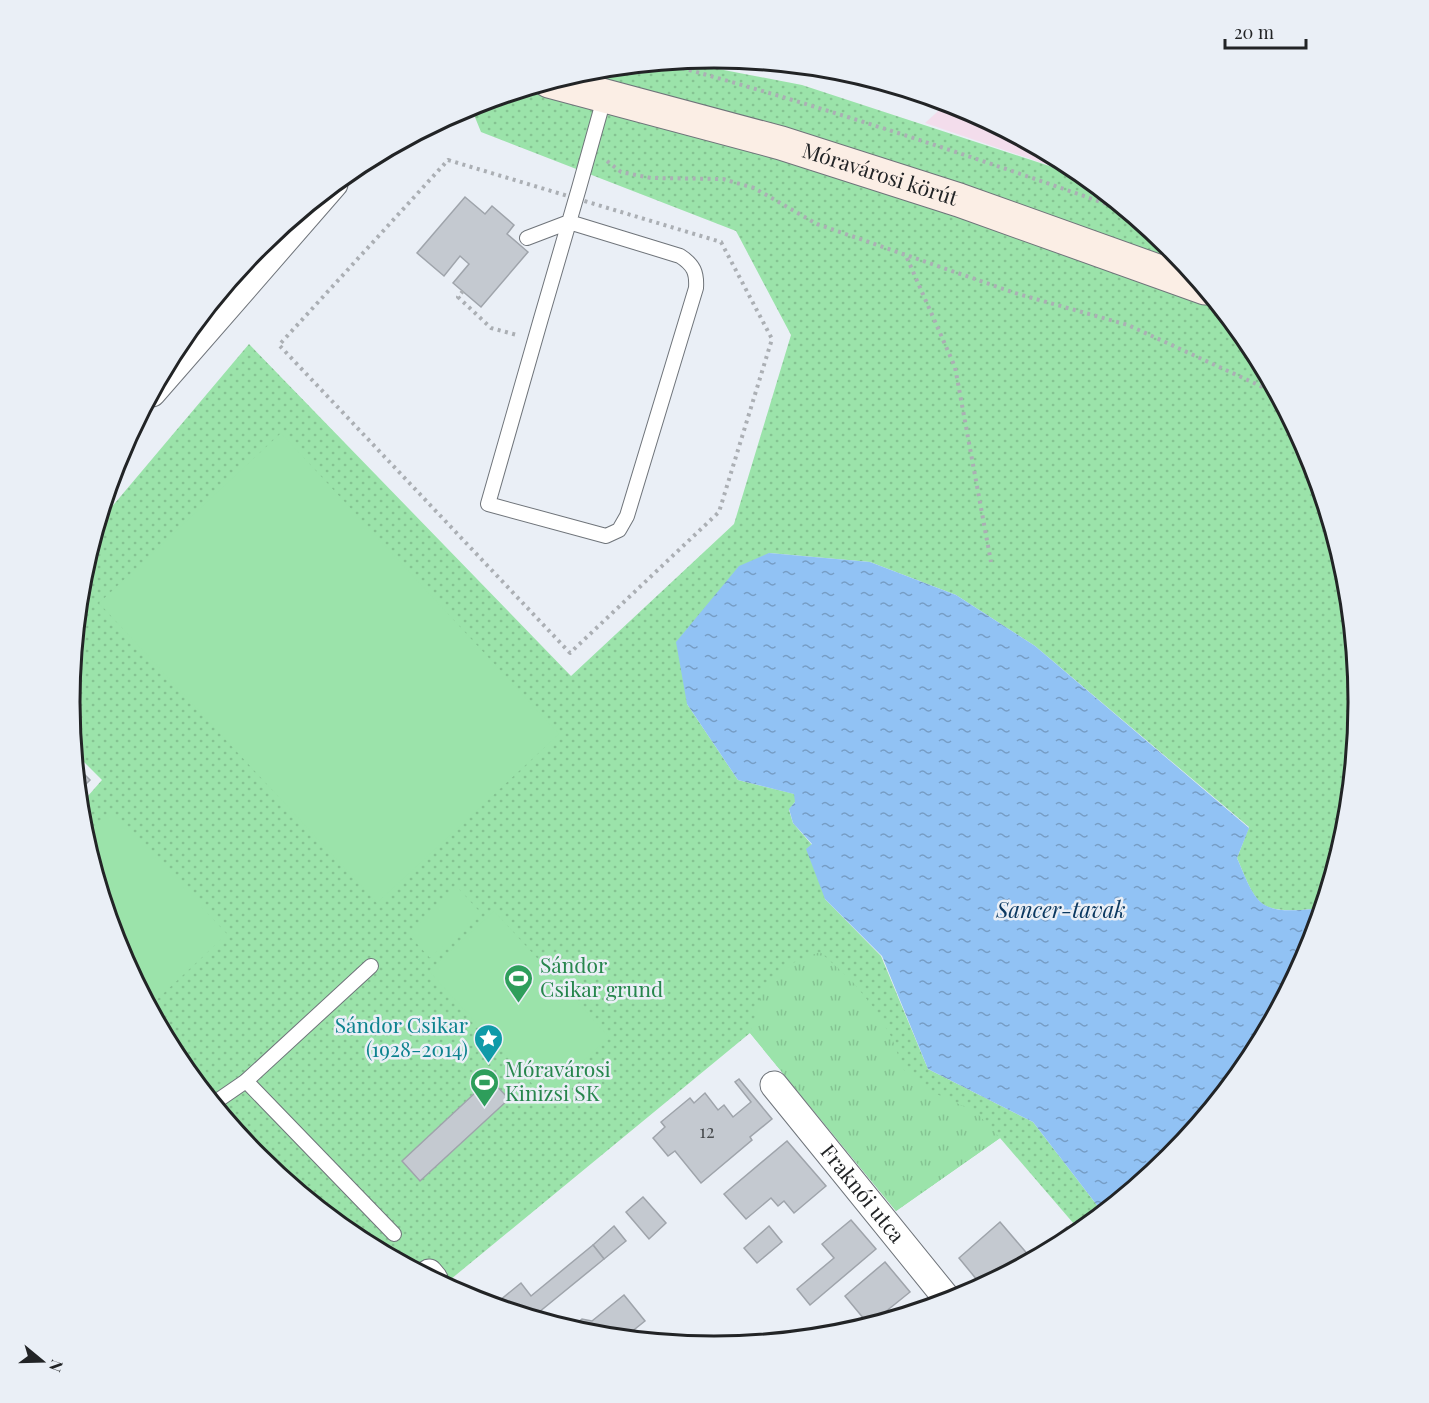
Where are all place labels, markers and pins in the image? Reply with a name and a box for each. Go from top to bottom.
place label: Sándor Csikar grund [540,950,663,1002]
sports icon: Sándor Csikar grund [503,962,535,1004]
place label: Sándor Csikar (1928-2014) [335,1010,469,1062]
place icon: Sándor Csikar (1928-2014) [473,1022,505,1064]
place label: Móravárosi Kinizsi SK [505,1054,611,1106]
sports icon: Móravárosi Kinizsi SK [468,1066,500,1108]

